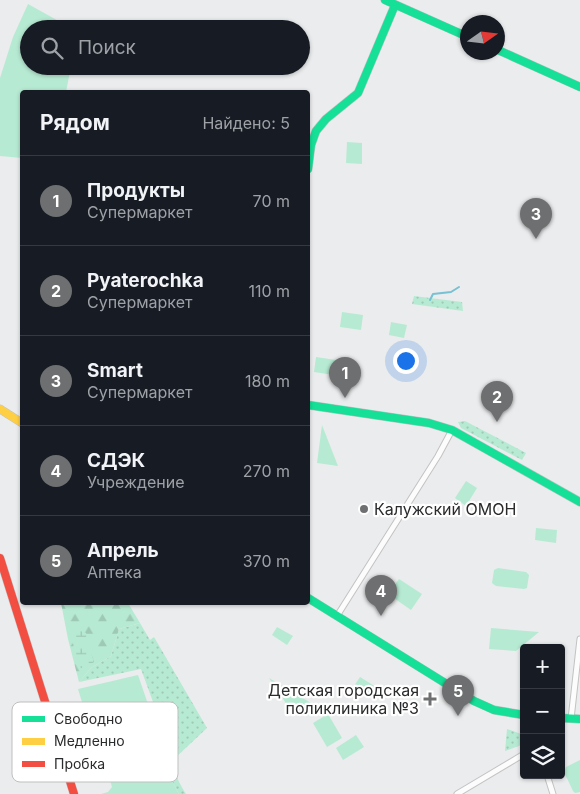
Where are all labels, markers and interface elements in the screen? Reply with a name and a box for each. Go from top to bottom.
north arrow [460,15,505,60]
search box [20,20,310,75]
icon: search [38,34,66,62]
text: Поиск [78,36,136,59]
text: Рядом [40,110,110,135]
text: Найдено: 5 [202,113,290,133]
text: Продукты [87,179,185,202]
text: 1 [53,191,59,211]
text: 70 m [253,191,290,211]
pin: 3 [520,198,552,239]
text: Супермаркет [87,202,192,222]
text: Pyaterochka [87,269,204,292]
text: 2 [51,281,61,301]
text: 110 m [248,281,290,301]
text: Супермаркет [87,292,192,312]
your location [393,348,419,374]
pin: 1 [329,357,361,398]
text: Smart [87,359,143,382]
text: 3 [51,371,61,391]
text: 180 m [245,371,290,391]
pin: 2 [481,381,513,422]
text: Супермаркет [87,382,192,402]
text: СДЭК [87,449,145,472]
text: 4 [51,461,61,481]
text: 270 m [243,461,290,481]
text: Учреждение [87,472,185,492]
place label: Калужский ОМОН [374,499,516,519]
marker: Калужский ОМОН [358,503,370,515]
text: Апрель [87,539,159,562]
text: 5 [51,551,61,571]
text: 370 m [243,551,290,571]
text: Аптека [87,562,142,582]
pin: 4 [365,575,397,616]
map controls [520,644,565,779]
button: + [520,644,565,689]
pin: 5 [442,675,474,716]
place label: Детская городская поликлиника №3 [268,680,419,718]
button: − [520,689,565,734]
marker: Детская городская поликлиника №3 [423,692,437,706]
legend [12,702,178,782]
text: Свободно [54,710,123,727]
text: Медленно [54,732,125,749]
button: layers [520,734,565,779]
text: Пробка [54,755,105,772]

